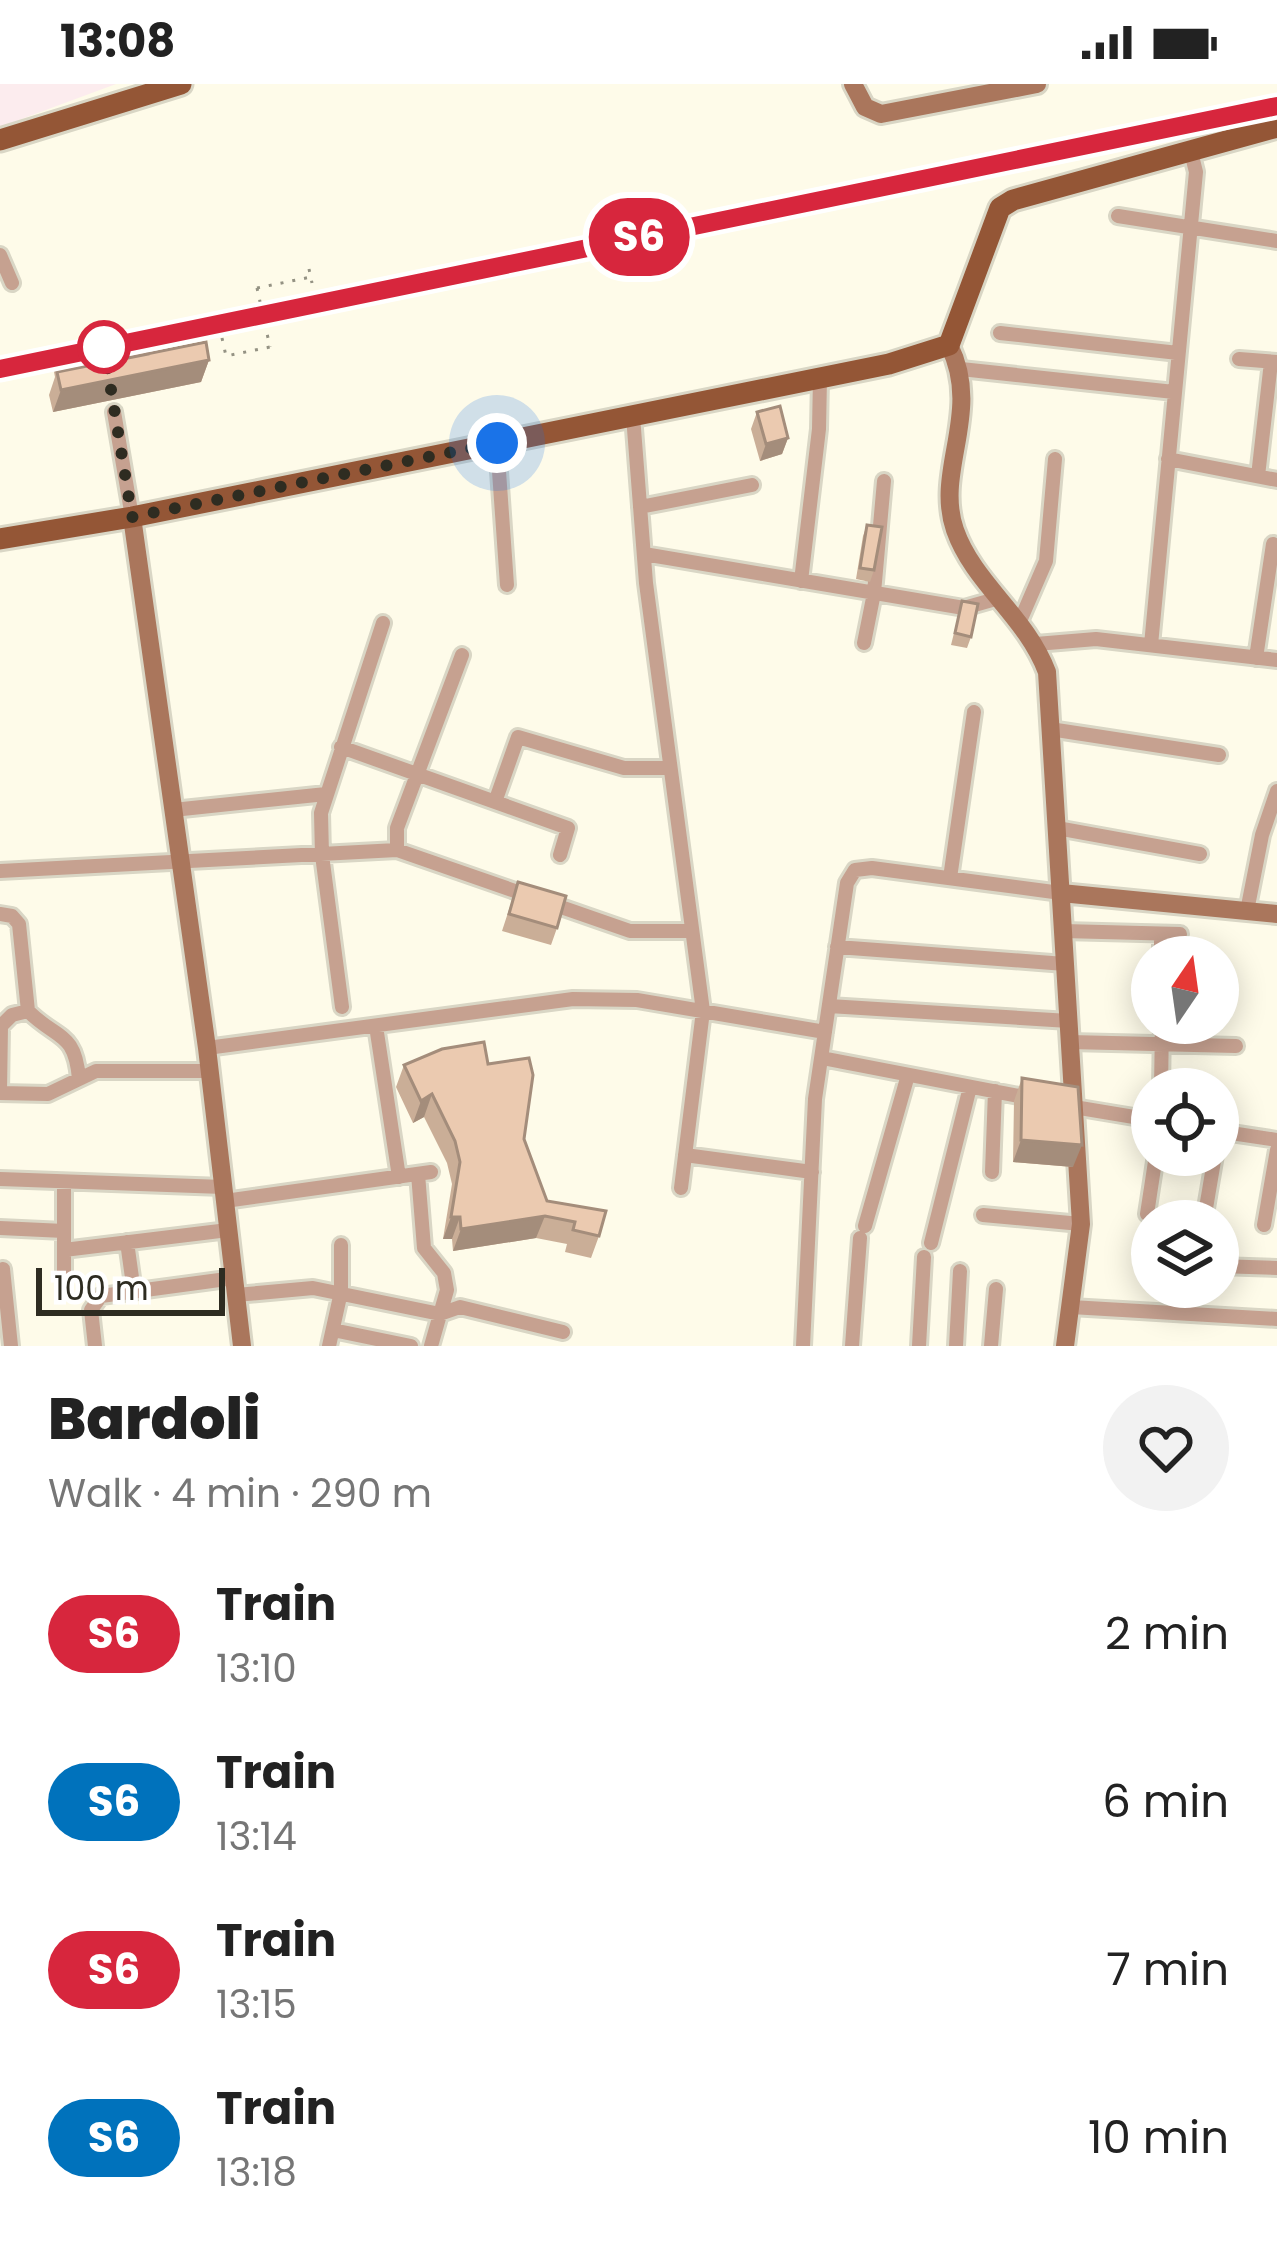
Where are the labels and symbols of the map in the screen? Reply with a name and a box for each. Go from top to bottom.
line badge: S6 [585,198,693,276]
unlabelled marker [79,322,129,372]
your location [467,413,527,473]
north arrow [1131,936,1239,1044]
scale bar [36,1262,225,1315]

